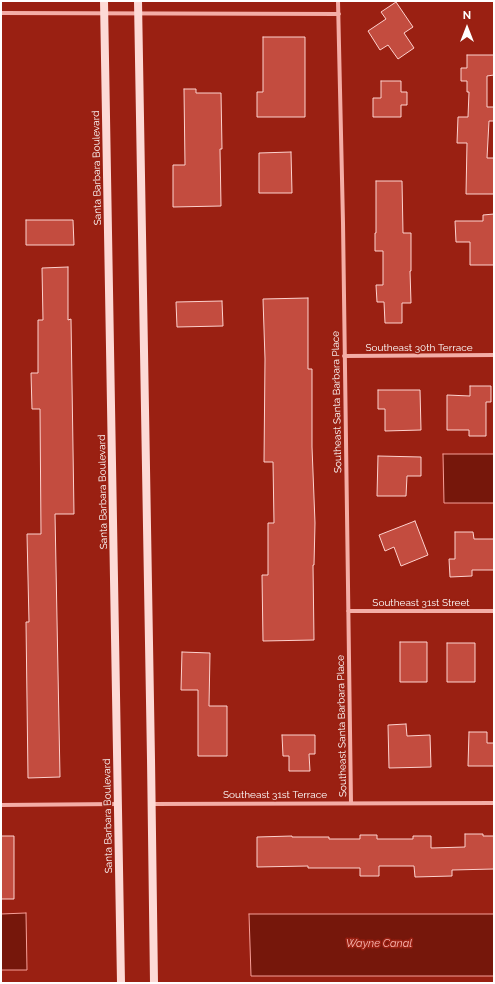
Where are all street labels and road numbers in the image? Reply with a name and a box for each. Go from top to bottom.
street label: Santa Barbara Boulevard [90,111,104,225]
street label: Southeast Santa Barbara Place [330,331,344,473]
street label: Southeast 30th Terrace [366,342,472,354]
street label: Santa Barbara Boulevard [96,435,110,549]
street label: Southeast 31st Street [372,597,470,609]
street label: Southeast Santa Barbara Place [335,655,349,797]
street label: Santa Barbara Boulevard [101,759,115,873]
street label: Southeast 31st Terrace [223,789,327,801]

